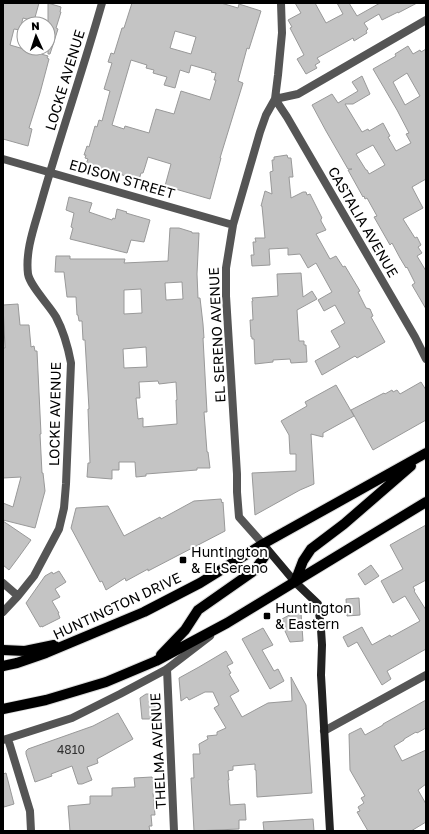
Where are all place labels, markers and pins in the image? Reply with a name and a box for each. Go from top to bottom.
place label: Huntington & El Sereno [191,543,268,576]
marker: Huntington & El Sereno [178,555,188,565]
place label: Huntington & Eastern [275,599,352,632]
marker: Huntington & Eastern [262,611,272,621]

